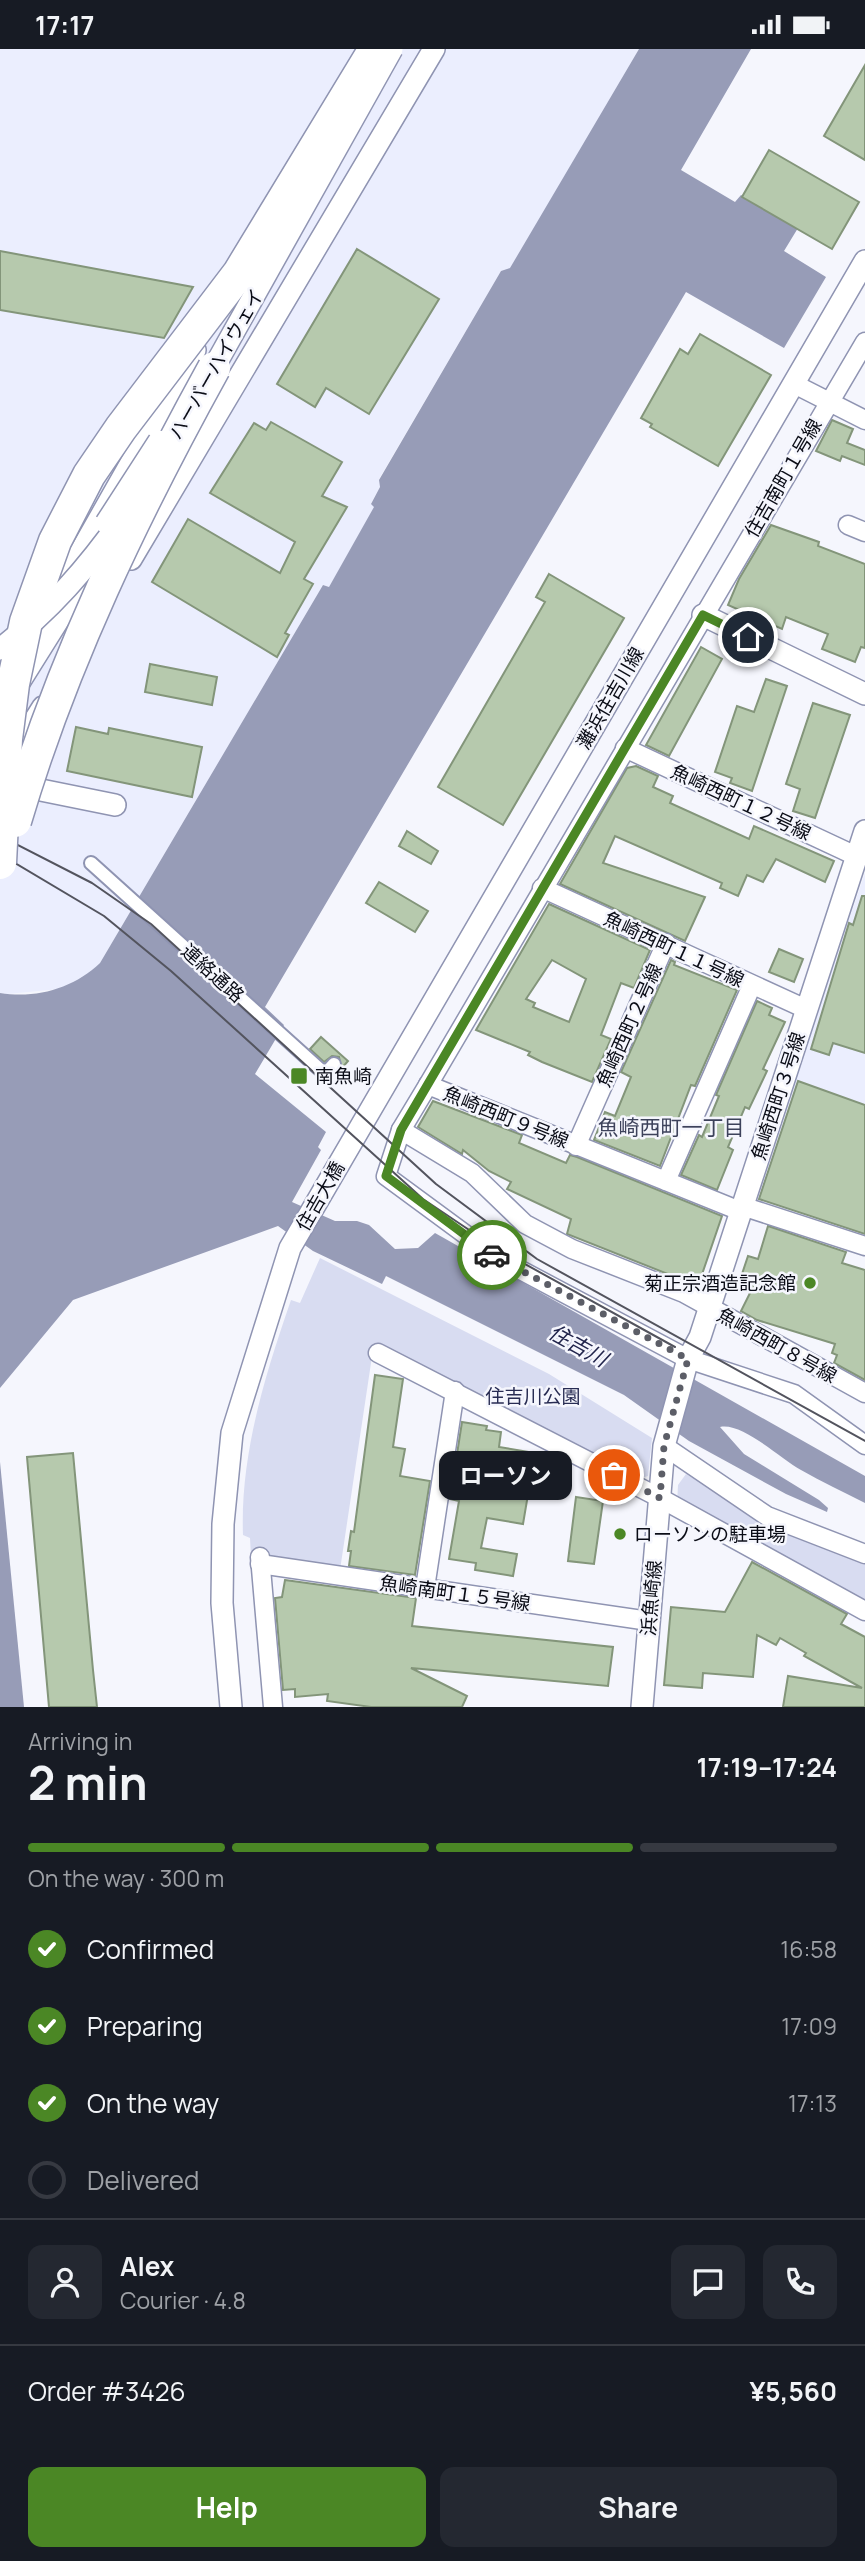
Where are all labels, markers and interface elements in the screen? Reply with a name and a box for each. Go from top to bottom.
text: 17:17 [35,7,94,43]
street label: ハーバーハイウェイ [162,284,270,444]
street label: 住吉南町１号線 [738,414,828,542]
pin [718,607,778,667]
icon: home [729,618,767,656]
street label: 灘浜住吉川線 [570,642,650,754]
street label: 魚崎西町１２号線 [667,758,815,846]
street label: 魚崎西町１１号線 [600,905,748,993]
street label: 連絡通路 [176,938,250,1008]
street label: 魚崎西町２号線 [590,959,668,1091]
street label: 魚崎西町３号線 [745,1029,811,1163]
place label: 南魚崎 [315,1063,372,1089]
marker: 南魚崎 [289,1066,309,1086]
street label: 魚崎西町９号線 [439,1080,573,1154]
district label: 魚崎西町一丁目 [598,1113,745,1141]
street label: 住𠮷大橋 [290,1157,350,1235]
courier [457,1220,527,1290]
icon: car [473,1236,511,1274]
place label: 菊正宗酒造記念館 [644,1270,796,1296]
marker: 菊正宗酒造記念館 [802,1275,818,1291]
street label: 魚崎西町８号線 [713,1301,841,1389]
water label: 住吉川 [544,1318,615,1374]
park label: 住吉川公園 [485,1383,581,1409]
pin [584,1445,644,1505]
callout: ローソン [439,1451,572,1499]
icon: bag [595,1456,633,1494]
text: ローソン [460,1459,552,1491]
place label: ローソンの駐車場 [634,1521,786,1547]
marker: ローソンの駐車場 [612,1526,628,1542]
street label: 浜魚崎線 [635,1559,667,1637]
street label: 魚崎南町１５号線 [378,1570,532,1616]
text: Arriving in [28,1725,133,1757]
text: 17:19–17:24 [696,1749,837,1785]
text: 2 min [28,1751,148,1814]
text: On the way · 300 m [28,1862,224,1894]
icon: check [28,1930,66,1968]
text: Confirmed [87,1931,214,1967]
text: 16:58 [780,1933,837,1965]
icon: check [28,2007,66,2045]
text: Preparing [87,2008,203,2044]
text: 17:09 [781,2010,837,2042]
icon: check [28,2084,66,2122]
text: On the way [87,2085,219,2121]
text: 17:13 [788,2087,837,2119]
text: Delivered [87,2162,199,2198]
button: person [28,2245,102,2319]
button: chat [671,2245,745,2319]
button: phone [763,2245,837,2319]
text: Alex [120,2248,174,2284]
text: Courier · 4.8 [120,2284,246,2316]
text: Order #3426 [28,2373,186,2409]
text: ¥5,560 [749,2373,837,2409]
button: Help [28,2467,426,2547]
button: Share [440,2467,837,2547]

